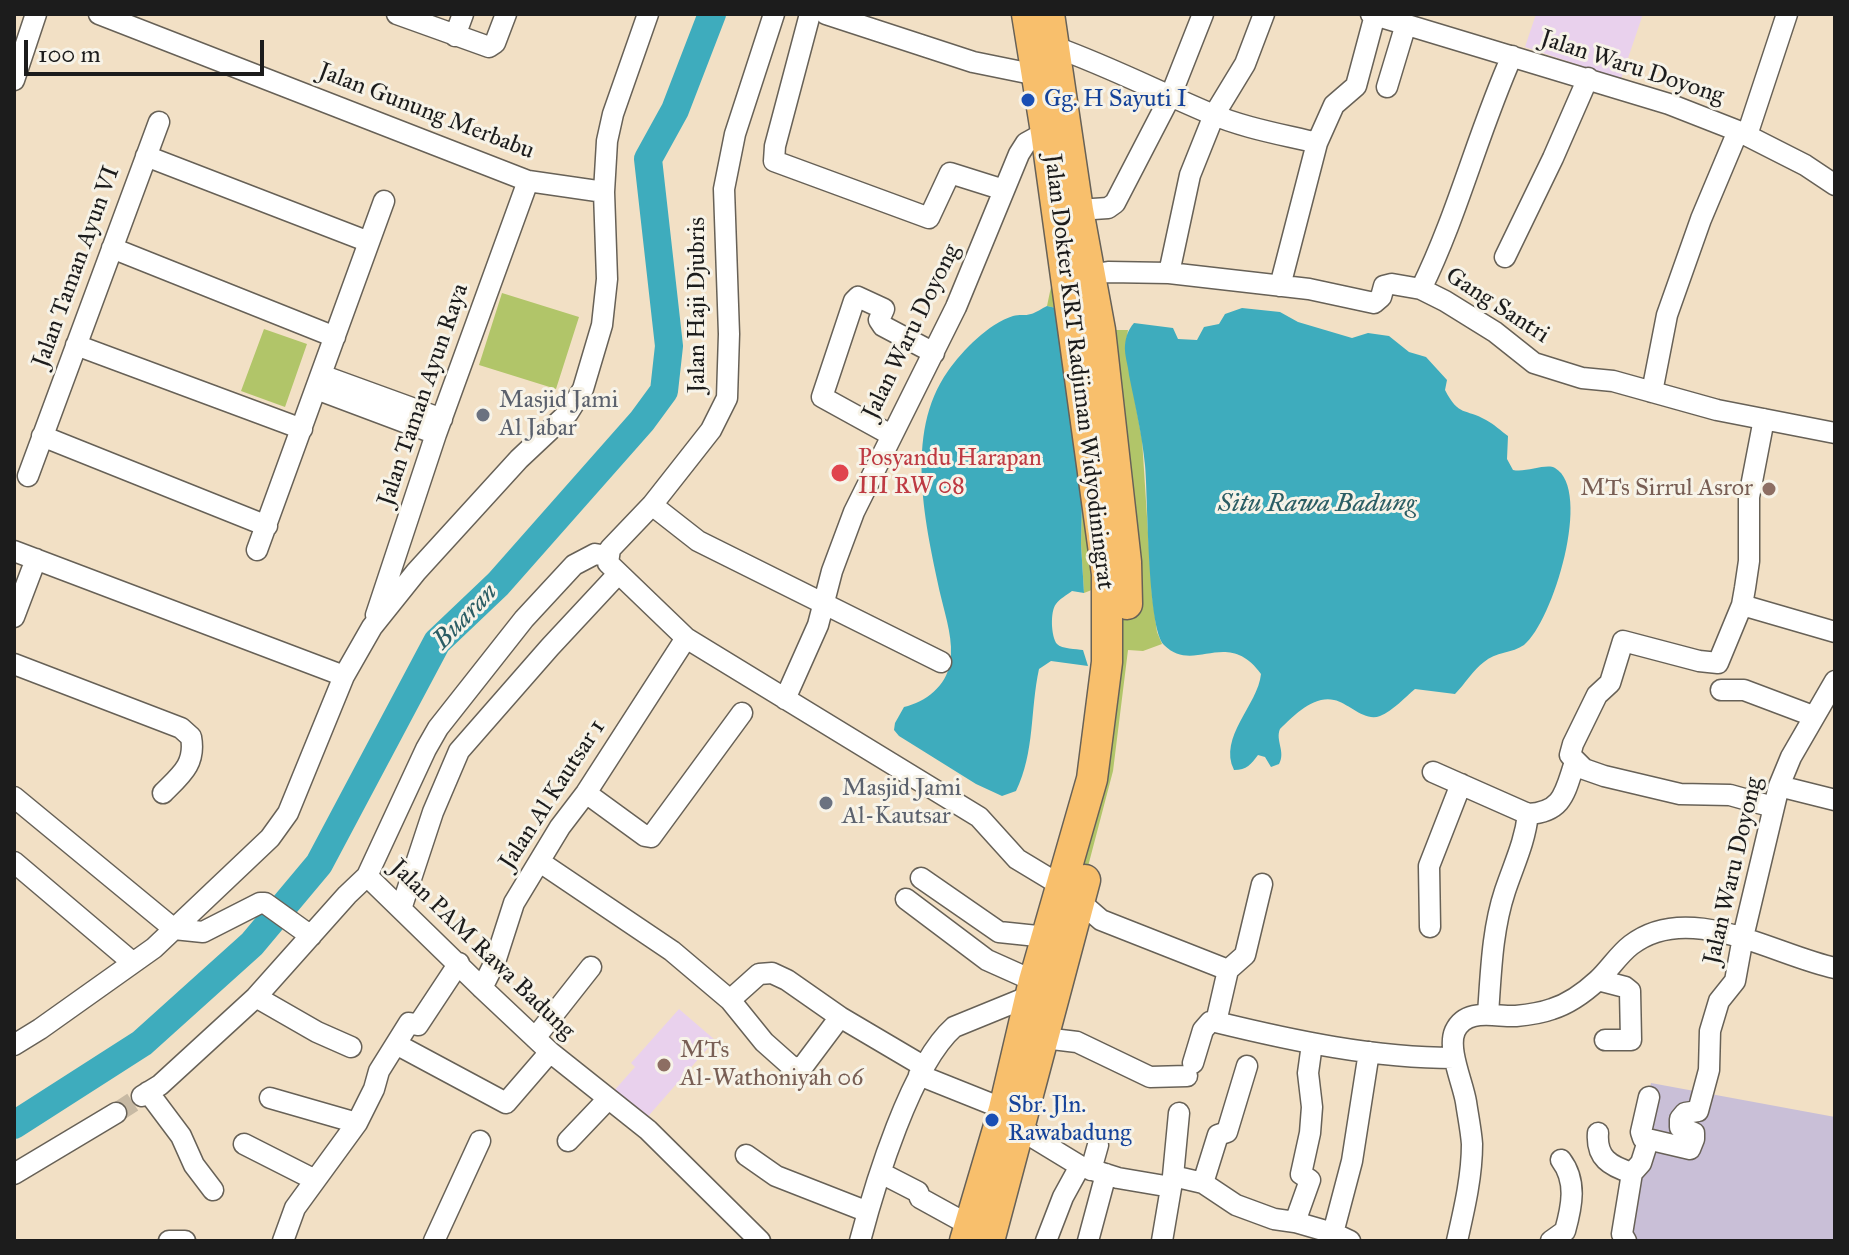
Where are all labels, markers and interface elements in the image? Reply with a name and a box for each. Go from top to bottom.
scale bar [28,24,268,74]
street label: Jalan Waru Doyong [1537,25,1727,111]
text: 100 m [38,39,101,69]
street label: Jalan Gunung Merbabu [314,58,538,166]
place label: Gg. H Sayuti I [1044,86,1187,114]
marker: Gg. H Sayuti I [1019,91,1037,109]
street label: Jalan Dokter KRT Radjiman Widyodiningrat [1037,153,1119,591]
street label: Jalan Taman Ayun VI [27,162,127,372]
street label: Jalan Haji Djubris [684,217,712,393]
street label: Jalan Waru Doyong [857,240,967,424]
street label: Gang Santri [1440,262,1554,350]
street label: Jalan Taman Ayun Raya [372,280,476,510]
place label: Masjid Jami Al Jabar [499,387,618,443]
marker: Masjid Jami Al Jabar [474,406,492,424]
place label: Posyandu Harapan III RW 08 [858,445,1042,501]
marker: Posyandu Harapan III RW 08 [829,462,851,484]
place label: MTs Sirrul Asror [1581,475,1753,503]
marker: MTs Sirrul Asror [1760,480,1778,498]
water label: Situ Rawa Badung [1218,489,1416,521]
water label: Buaran [427,578,505,656]
street label: Jalan Al Kautsar 1 [494,715,612,875]
place label: Masjid Jami Al-Kautsar [842,775,961,831]
street label: Jalan Waru Doyong [1698,775,1770,967]
marker: Masjid Jami Al-Kautsar [817,794,835,812]
street label: Jalan PAM Rawa Badung [383,854,581,1046]
place label: MTs Al-Wathoniyah 06 [680,1037,864,1093]
marker: MTs Al-Wathoniyah 06 [655,1056,673,1074]
place label: Sbr. Jln. Rawabadung [1008,1092,1131,1148]
marker: Sbr. Jln. Rawabadung [983,1111,1001,1129]

